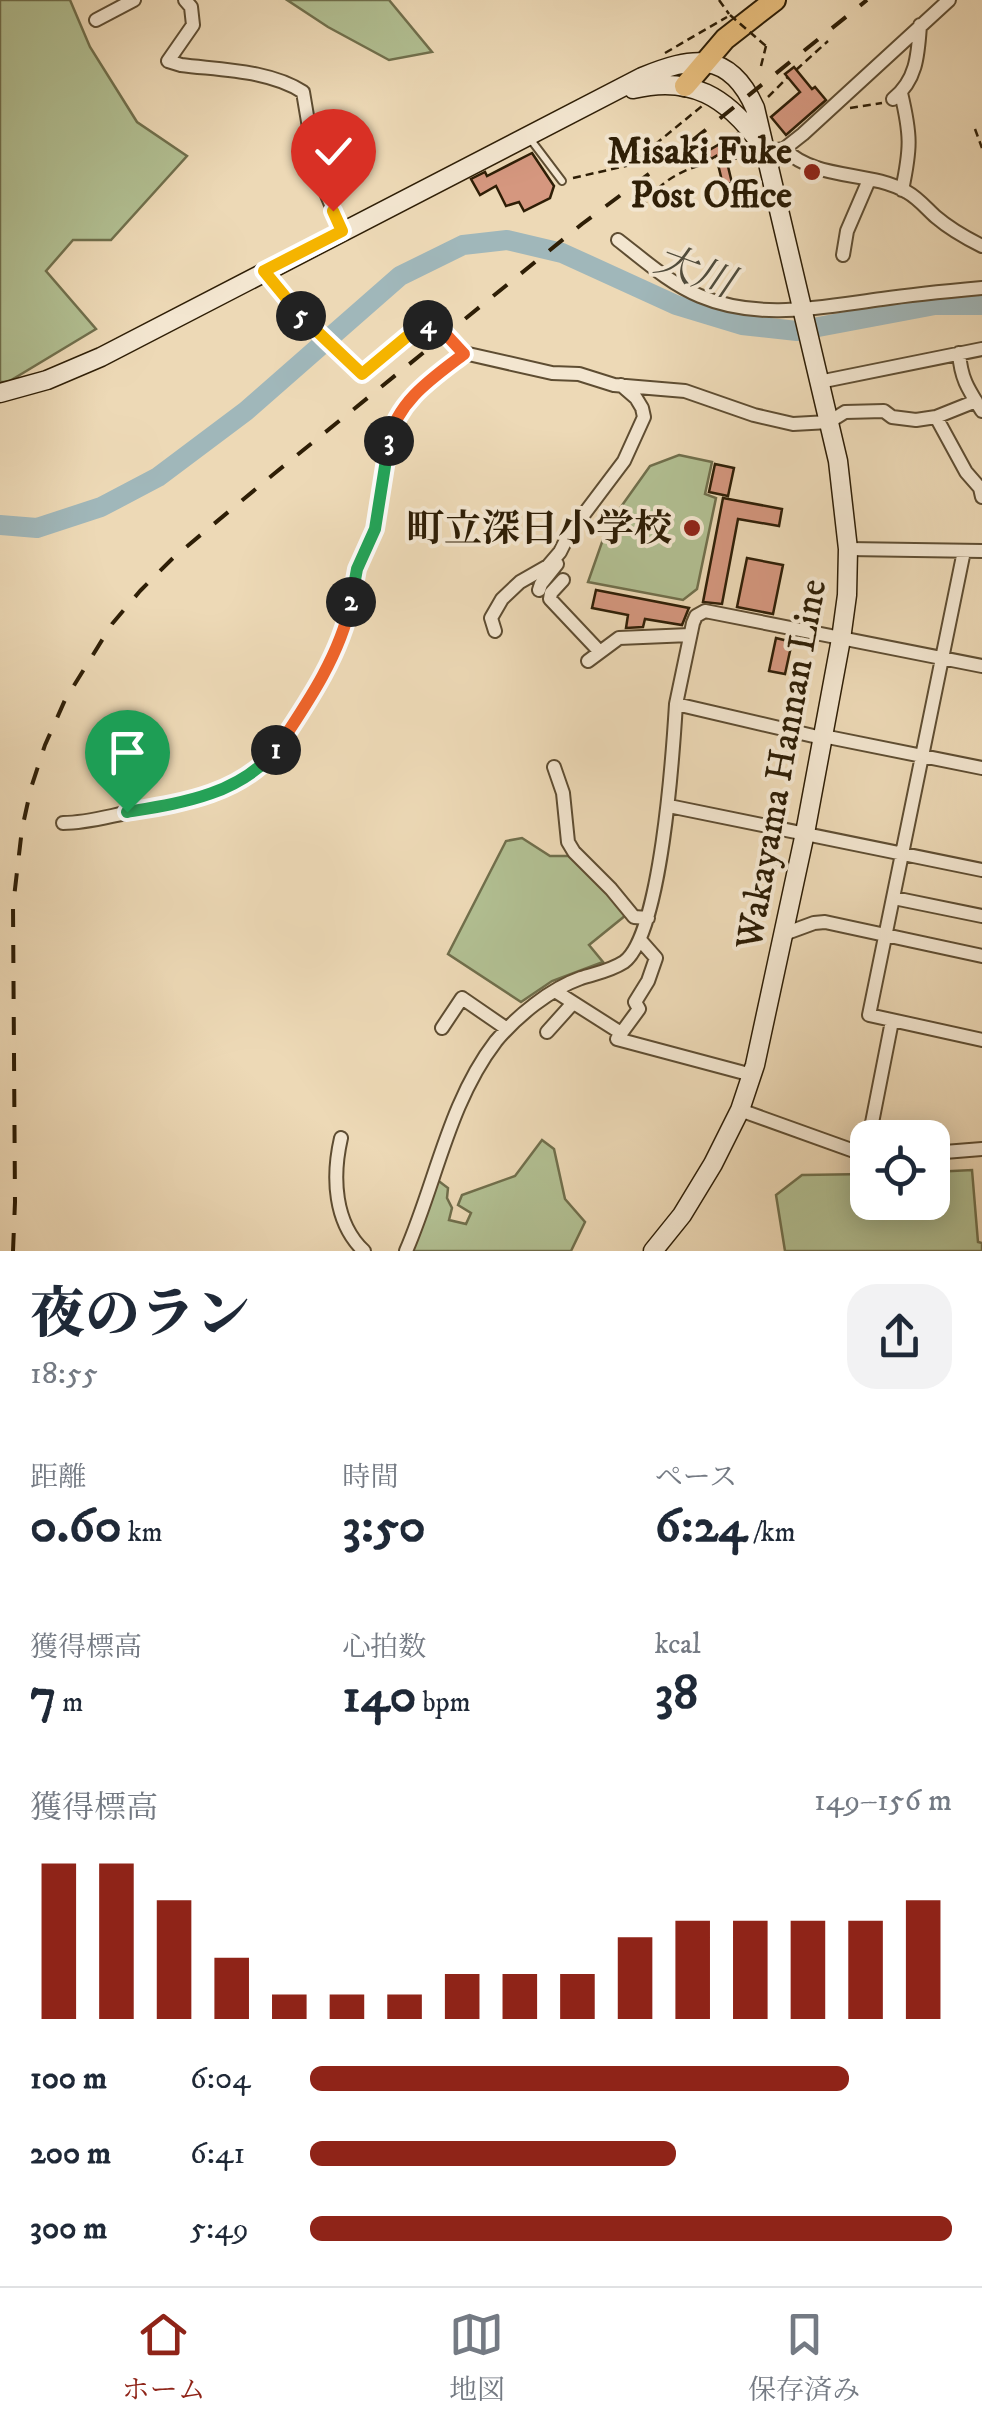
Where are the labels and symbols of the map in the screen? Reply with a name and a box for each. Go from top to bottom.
pin [291,109,376,212]
place label: Misaki Fuke Post Office [607,128,792,220]
marker: Misaki Fuke Post Office [801,161,823,183]
water label: 大川 [648,236,744,311]
pin: 5 [276,291,326,341]
pin: 4 [403,300,453,350]
pin: 3 [364,416,414,466]
place label: 町立深日小学校 [406,506,672,554]
marker: 町立深日小学校 [681,517,703,539]
street label: Wakayama Hannan Line [726,576,838,954]
pin: 2 [326,577,376,627]
pin [85,710,170,813]
pin: 1 [251,725,301,775]

